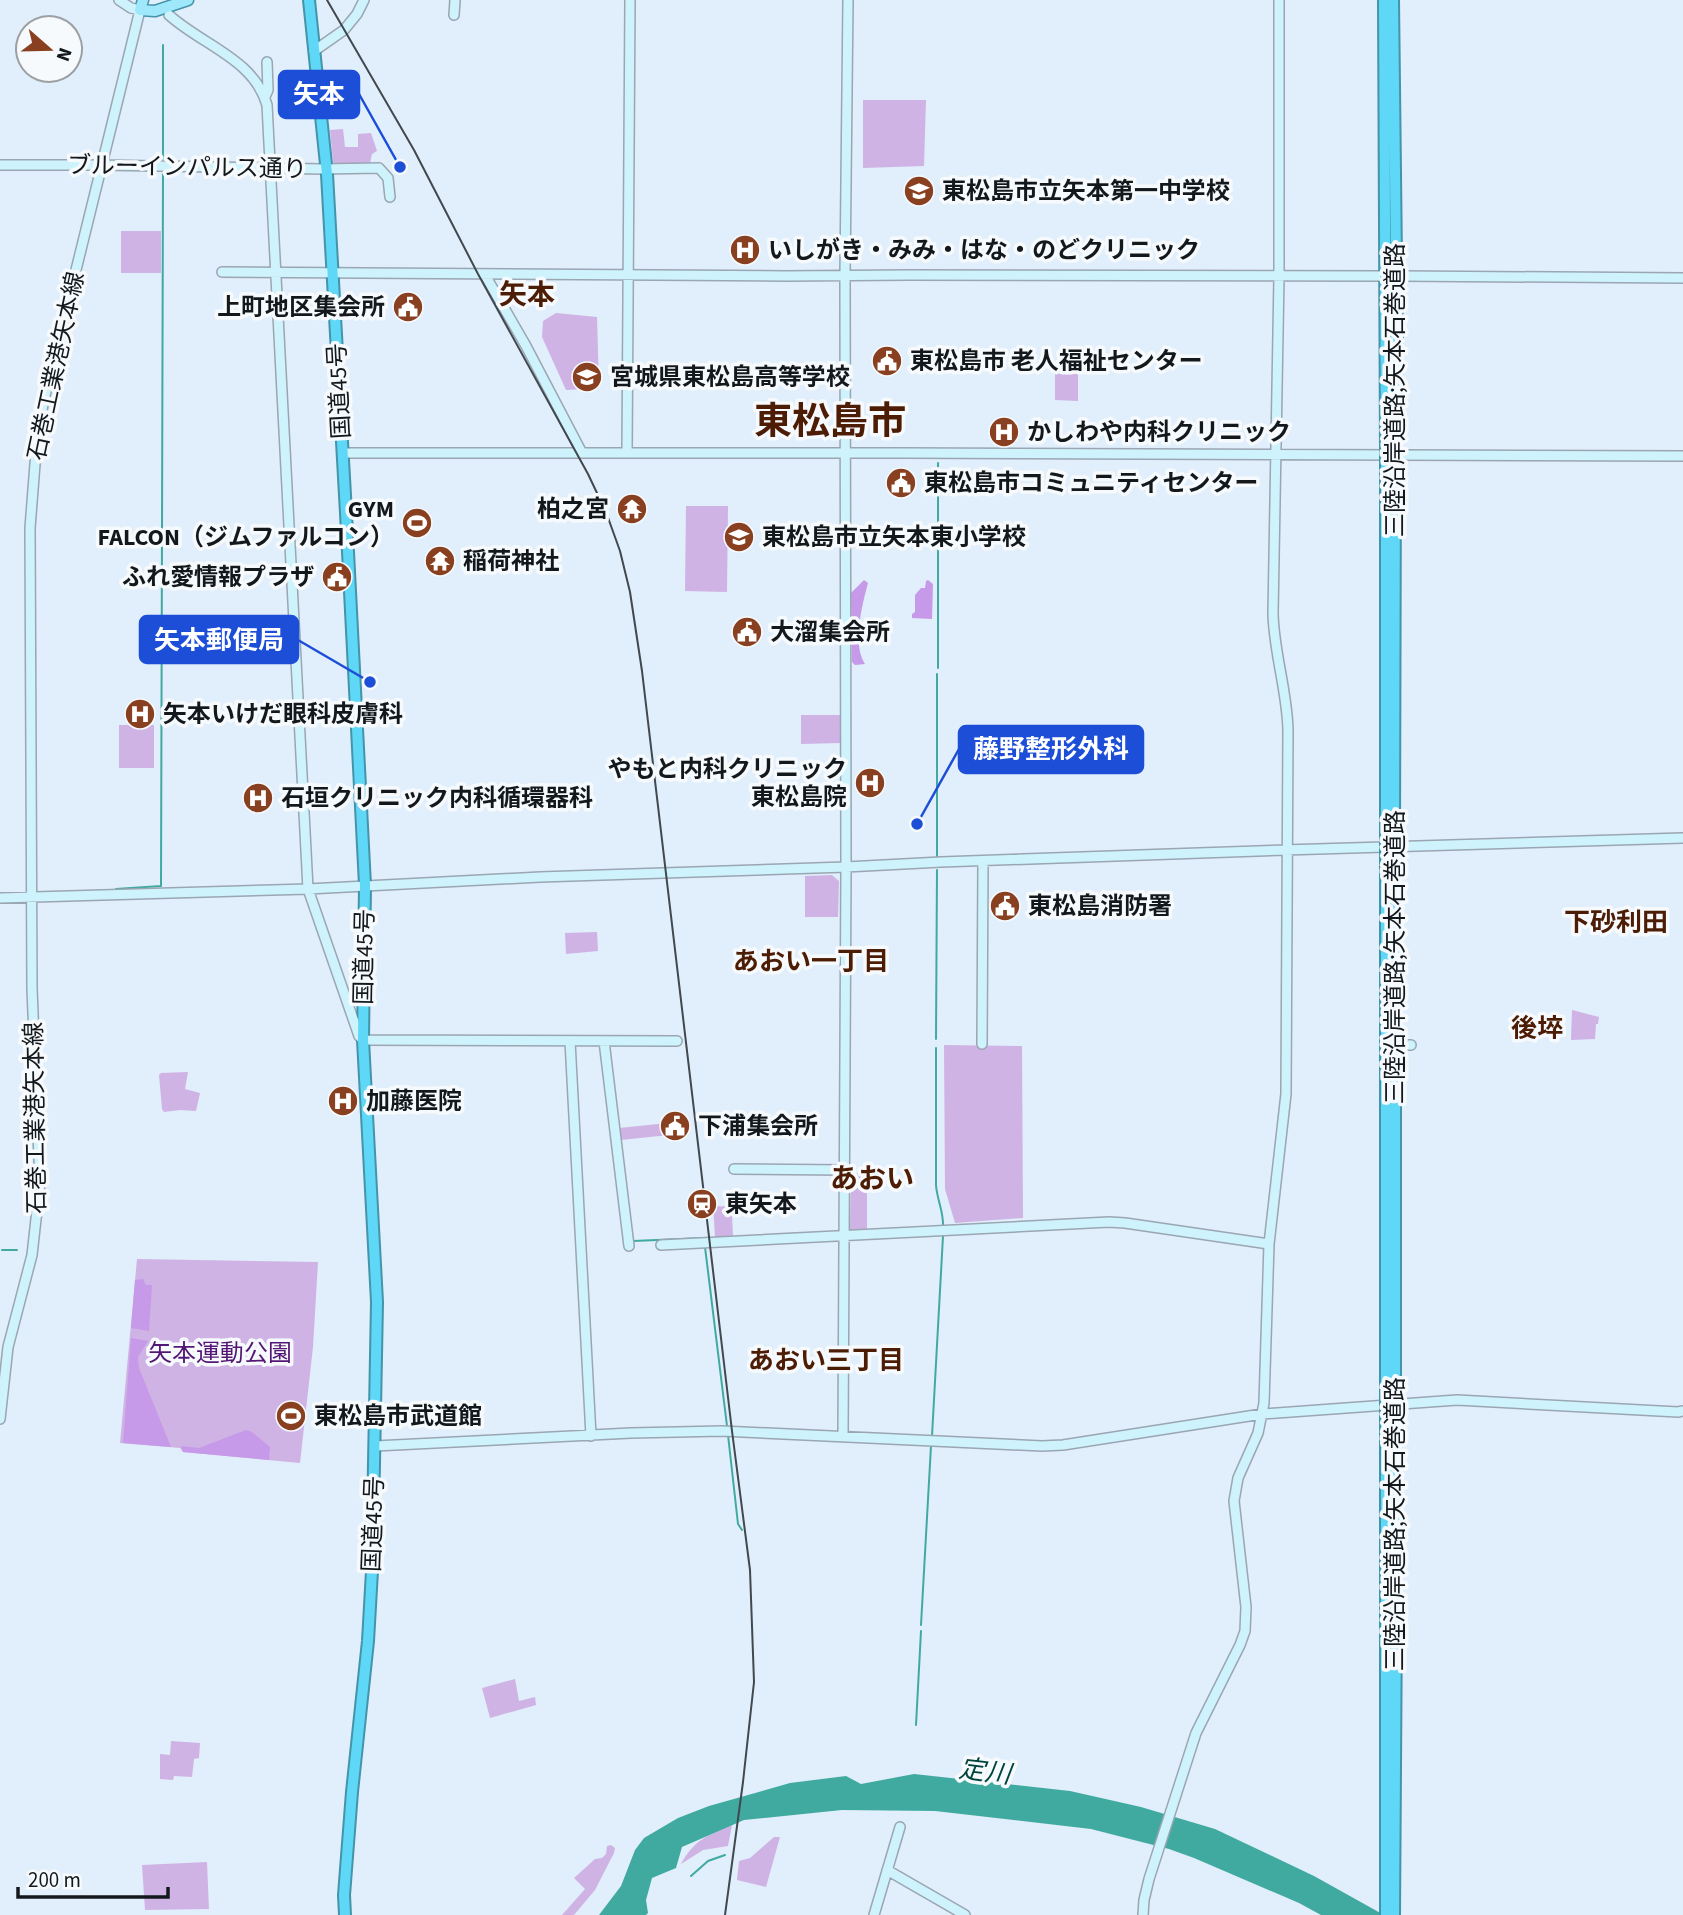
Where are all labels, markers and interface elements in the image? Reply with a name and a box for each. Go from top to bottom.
north arrow [14,14,84,84]
text: N [49,44,78,65]
callout: 矢本 [279,71,359,118]
text: 矢本 [293,76,345,113]
street label: ブルーインパルス通り [67,148,307,187]
school or university icon: 東松島市立矢本第一中学校 [902,174,936,208]
place label: 東松島市立矢本第一中学校 [942,174,1230,209]
hospital icon: いしがき・みみ・はな・のどクリニック [728,233,762,267]
place label: いしがき・みみ・はな・のどクリニック [768,233,1200,268]
street label: 三陸沿岸道路;矢本石巻道路 [1378,243,1413,537]
street label: 石巻工業港矢本線 [19,269,94,464]
district label: 矢本 [499,275,555,315]
place label: 上町地区集会所 [217,290,385,325]
public building icon: 上町地区集会所 [391,290,425,324]
street label: 国道45号 [320,342,359,440]
public building icon: 東松島市 老人福祉センター [870,344,904,378]
place label: 東松島市 老人福祉センター [910,344,1203,379]
school or university icon: 宮城県東松島高等学校 [570,360,604,394]
place label: 宮城県東松島高等学校 [610,360,850,395]
district label: 東松島市 [754,395,906,449]
hospital icon: かしわや内科クリニック [987,415,1021,449]
place label: かしわや内科クリニック [1027,415,1291,450]
public building icon: 東松島市コミュニティセンター [884,466,918,500]
place label: 東松島市コミュニティセンター [924,466,1259,501]
place label: GYM FALCON（ジムファルコン） [98,492,394,555]
place label: 柏之宮 [537,492,609,527]
temple icon: 柏之宮 [615,492,649,526]
sports icon: GYM FALCON（ジムファルコン） [400,506,434,540]
school or university icon: 東松島市立矢本東小学校 [722,520,756,554]
place label: 東松島市立矢本東小学校 [762,520,1026,555]
temple icon: 稲荷神社 [423,544,457,578]
place label: 稲荷神社 [463,544,559,579]
place label: ふれ愛情報プラザ [122,560,314,595]
public building icon: ふれ愛情報プラザ [320,560,354,594]
public building icon: 大溜集会所 [730,615,764,649]
place label: 大溜集会所 [770,615,890,650]
callout: 矢本郵便局 [140,616,298,663]
text: 矢本郵便局 [154,622,284,659]
hospital icon: 矢本いけだ眼科皮膚科 [123,697,157,731]
place label: 矢本いけだ眼科皮膚科 [163,697,403,732]
callout: 藤野整形外科 [959,726,1143,773]
text: 藤野整形外科 [973,731,1129,768]
place label: やもと内科クリニック 東松島院 [607,752,847,815]
hospital icon: やもと内科クリニック 東松島院 [853,766,887,800]
hospital icon: 石垣クリニック内科循環器科 [241,781,275,815]
place label: 石垣クリニック内科循環器科 [281,781,593,816]
street label: 三陸沿岸道路;矢本石巻道路 [1378,810,1413,1104]
public building icon: 東松島消防署 [988,889,1022,923]
place label: 東松島消防署 [1028,889,1172,924]
district label: 下砂利田 [1564,904,1668,941]
street label: 国道45号 [346,909,383,1005]
district label: あおい一丁目 [733,943,889,980]
district label: 後埣 [1511,1010,1563,1047]
street label: 石巻工業港矢本線 [16,1022,55,1214]
hospital icon: 加藤医院 [326,1084,360,1118]
place label: 加藤医院 [366,1084,462,1119]
public building icon: 下浦集会所 [658,1109,692,1143]
place label: 下浦集会所 [698,1109,818,1144]
district label: あおい [830,1159,914,1199]
station icon: 東矢本 [685,1187,719,1221]
place label: 東矢本 [725,1187,797,1222]
park label: 矢本運動公園 [148,1336,292,1371]
district label: あおい三丁目 [748,1342,904,1379]
street label: 三陸沿岸道路;矢本石巻道路 [1378,1377,1413,1671]
sports icon: 東松島市武道館 [274,1399,308,1433]
place label: 東松島市武道館 [314,1399,482,1434]
street label: 国道45号 [354,1476,393,1573]
water label: 定川 [957,1750,1016,1793]
scale bar [18,1856,168,1900]
text: 200 m [28,1865,81,1895]

